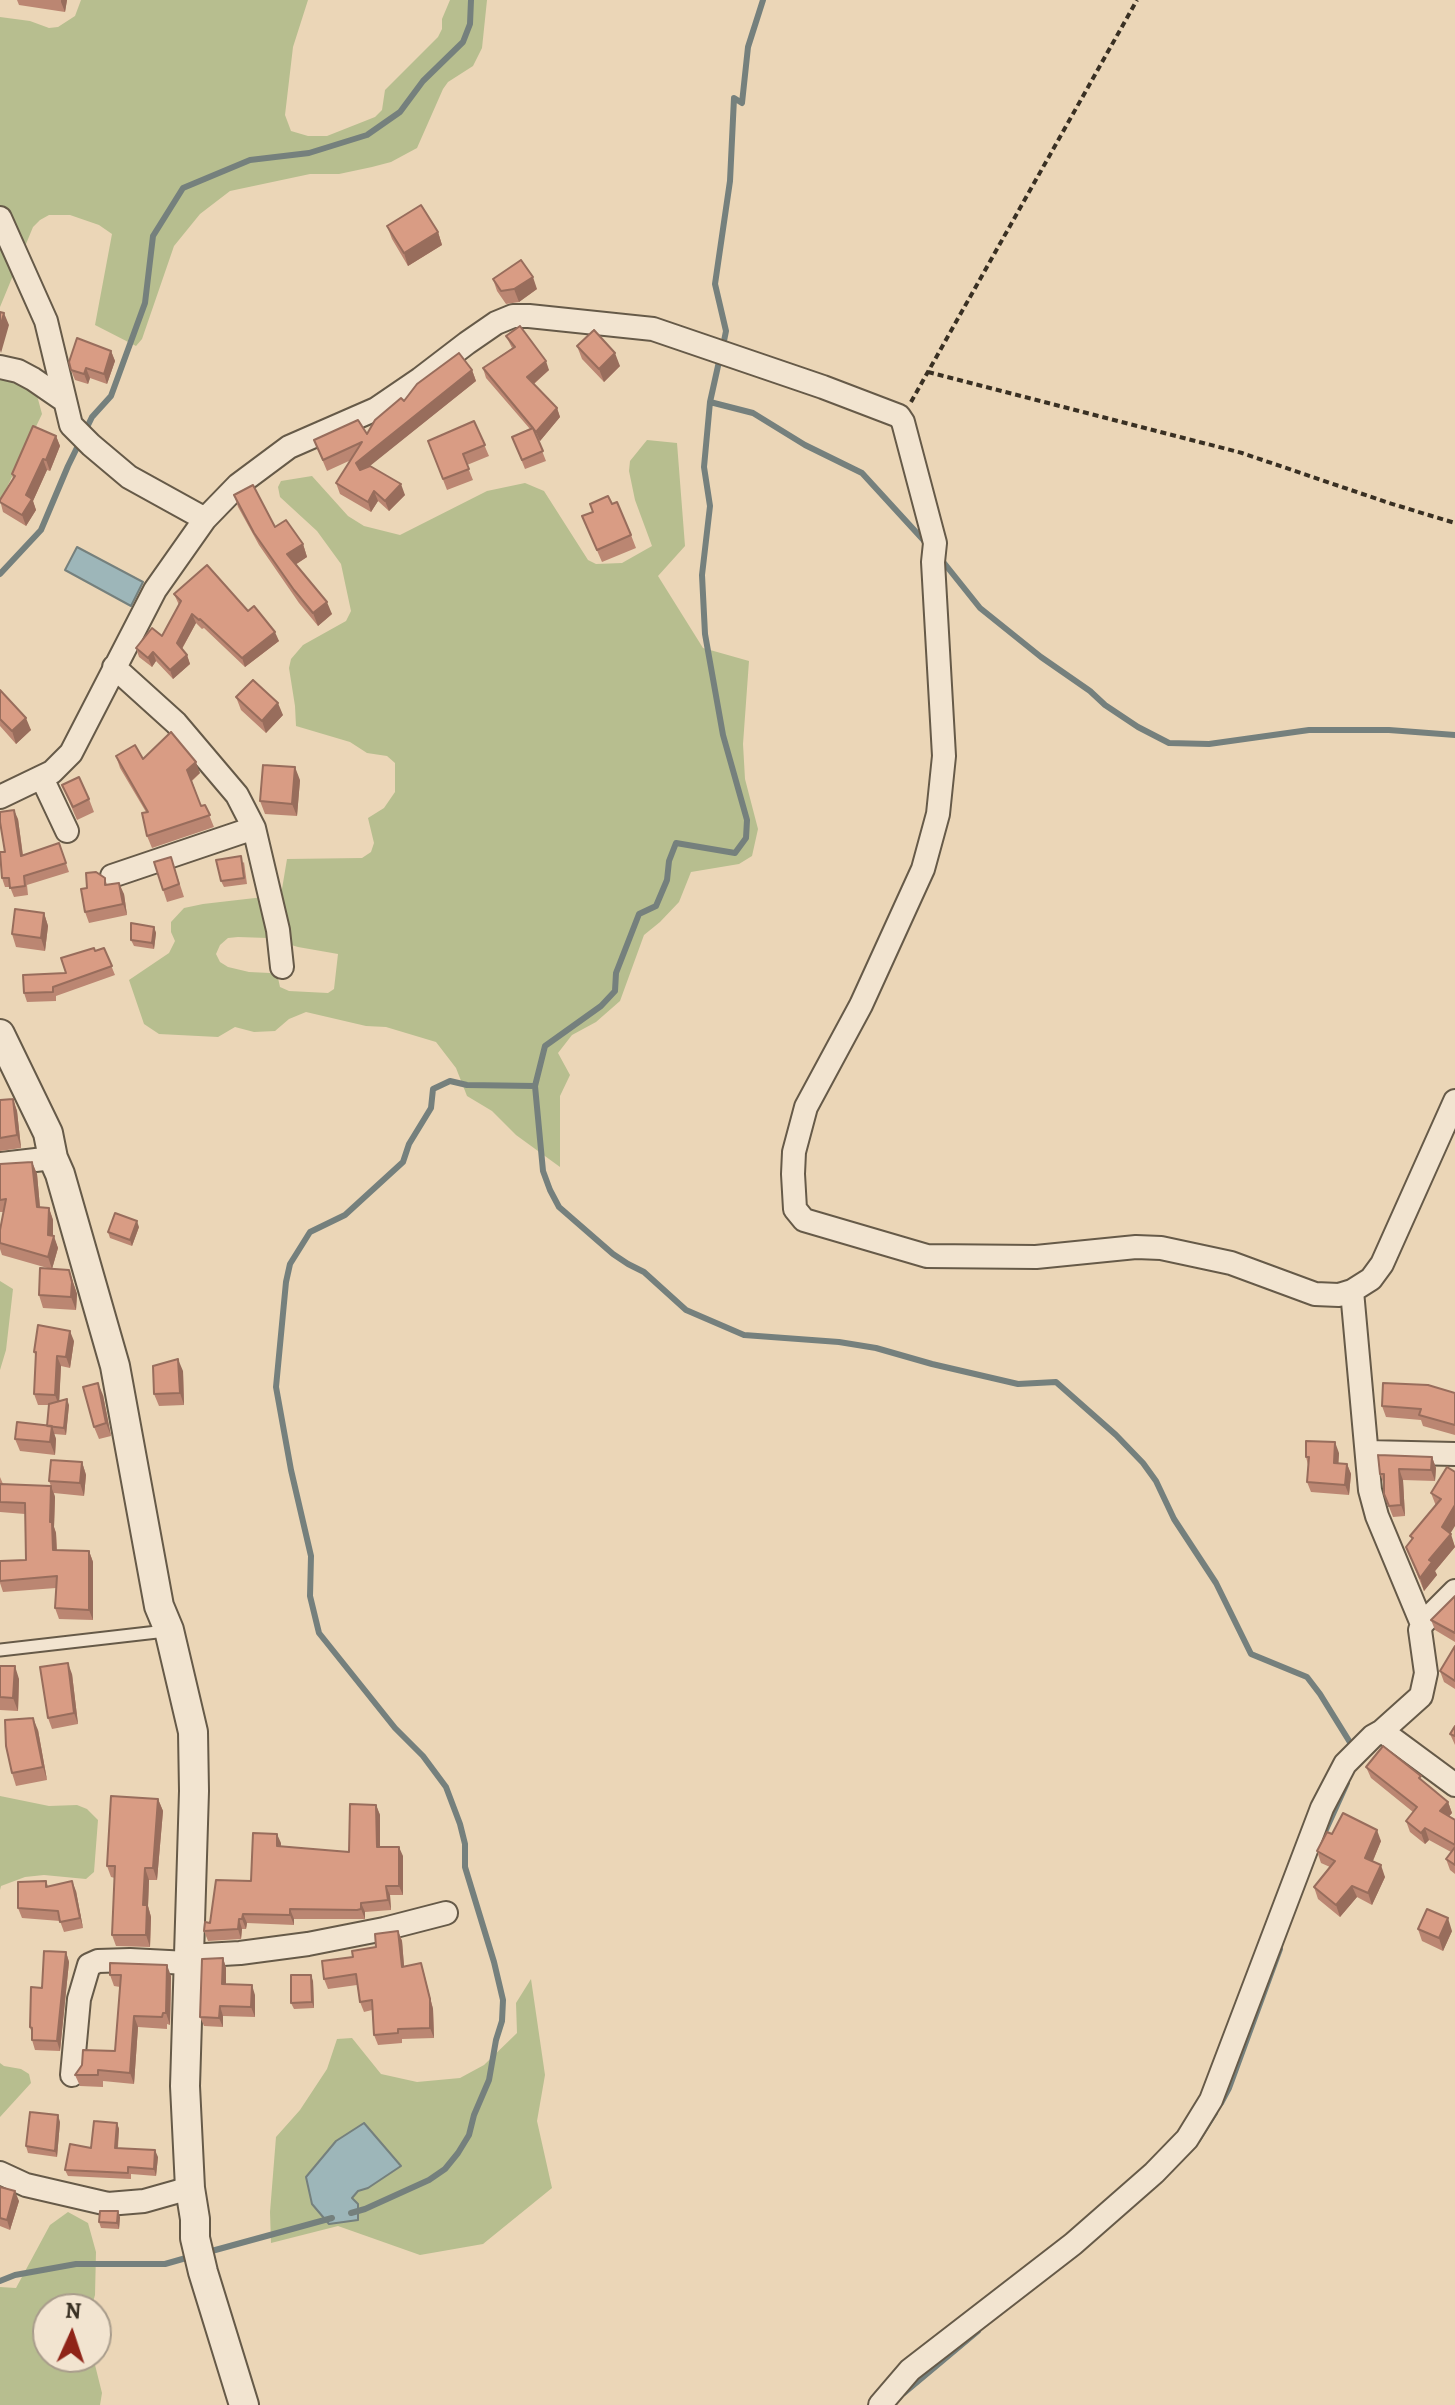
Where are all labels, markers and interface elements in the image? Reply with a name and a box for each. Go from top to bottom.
north arrow [32,2293,112,2373]
text: N [64,2296,82,2326]

